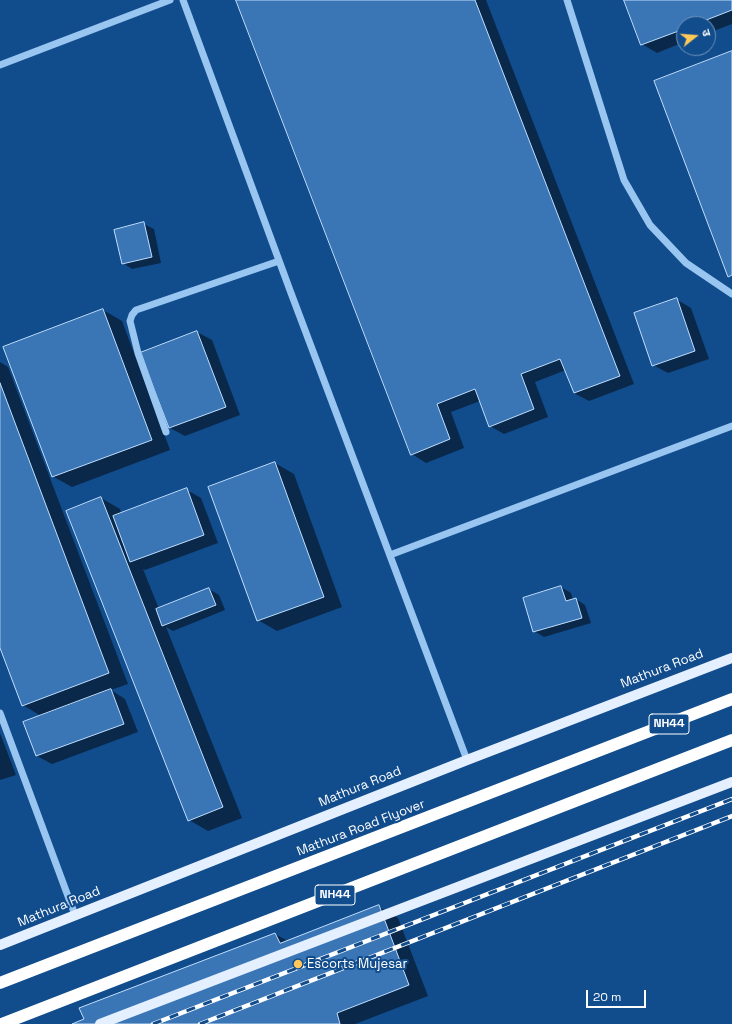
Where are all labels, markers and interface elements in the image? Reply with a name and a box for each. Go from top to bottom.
north arrow [676,16,716,56]
text: उ [699,28,714,38]
street label: Mathura Road [618,646,706,692]
road number: NH44 [649,714,689,734]
street label: Mathura Road [317,763,403,811]
street label: Mathura Road Flyover [295,796,427,860]
street label: Mathura Road [16,883,102,931]
road number: NH44 [315,885,355,905]
place label: Escorts Mujesar [307,956,407,972]
marker: Escorts Mujesar [292,958,304,970]
scale bar [588,982,648,1008]
text: 20 m [593,989,621,1005]

